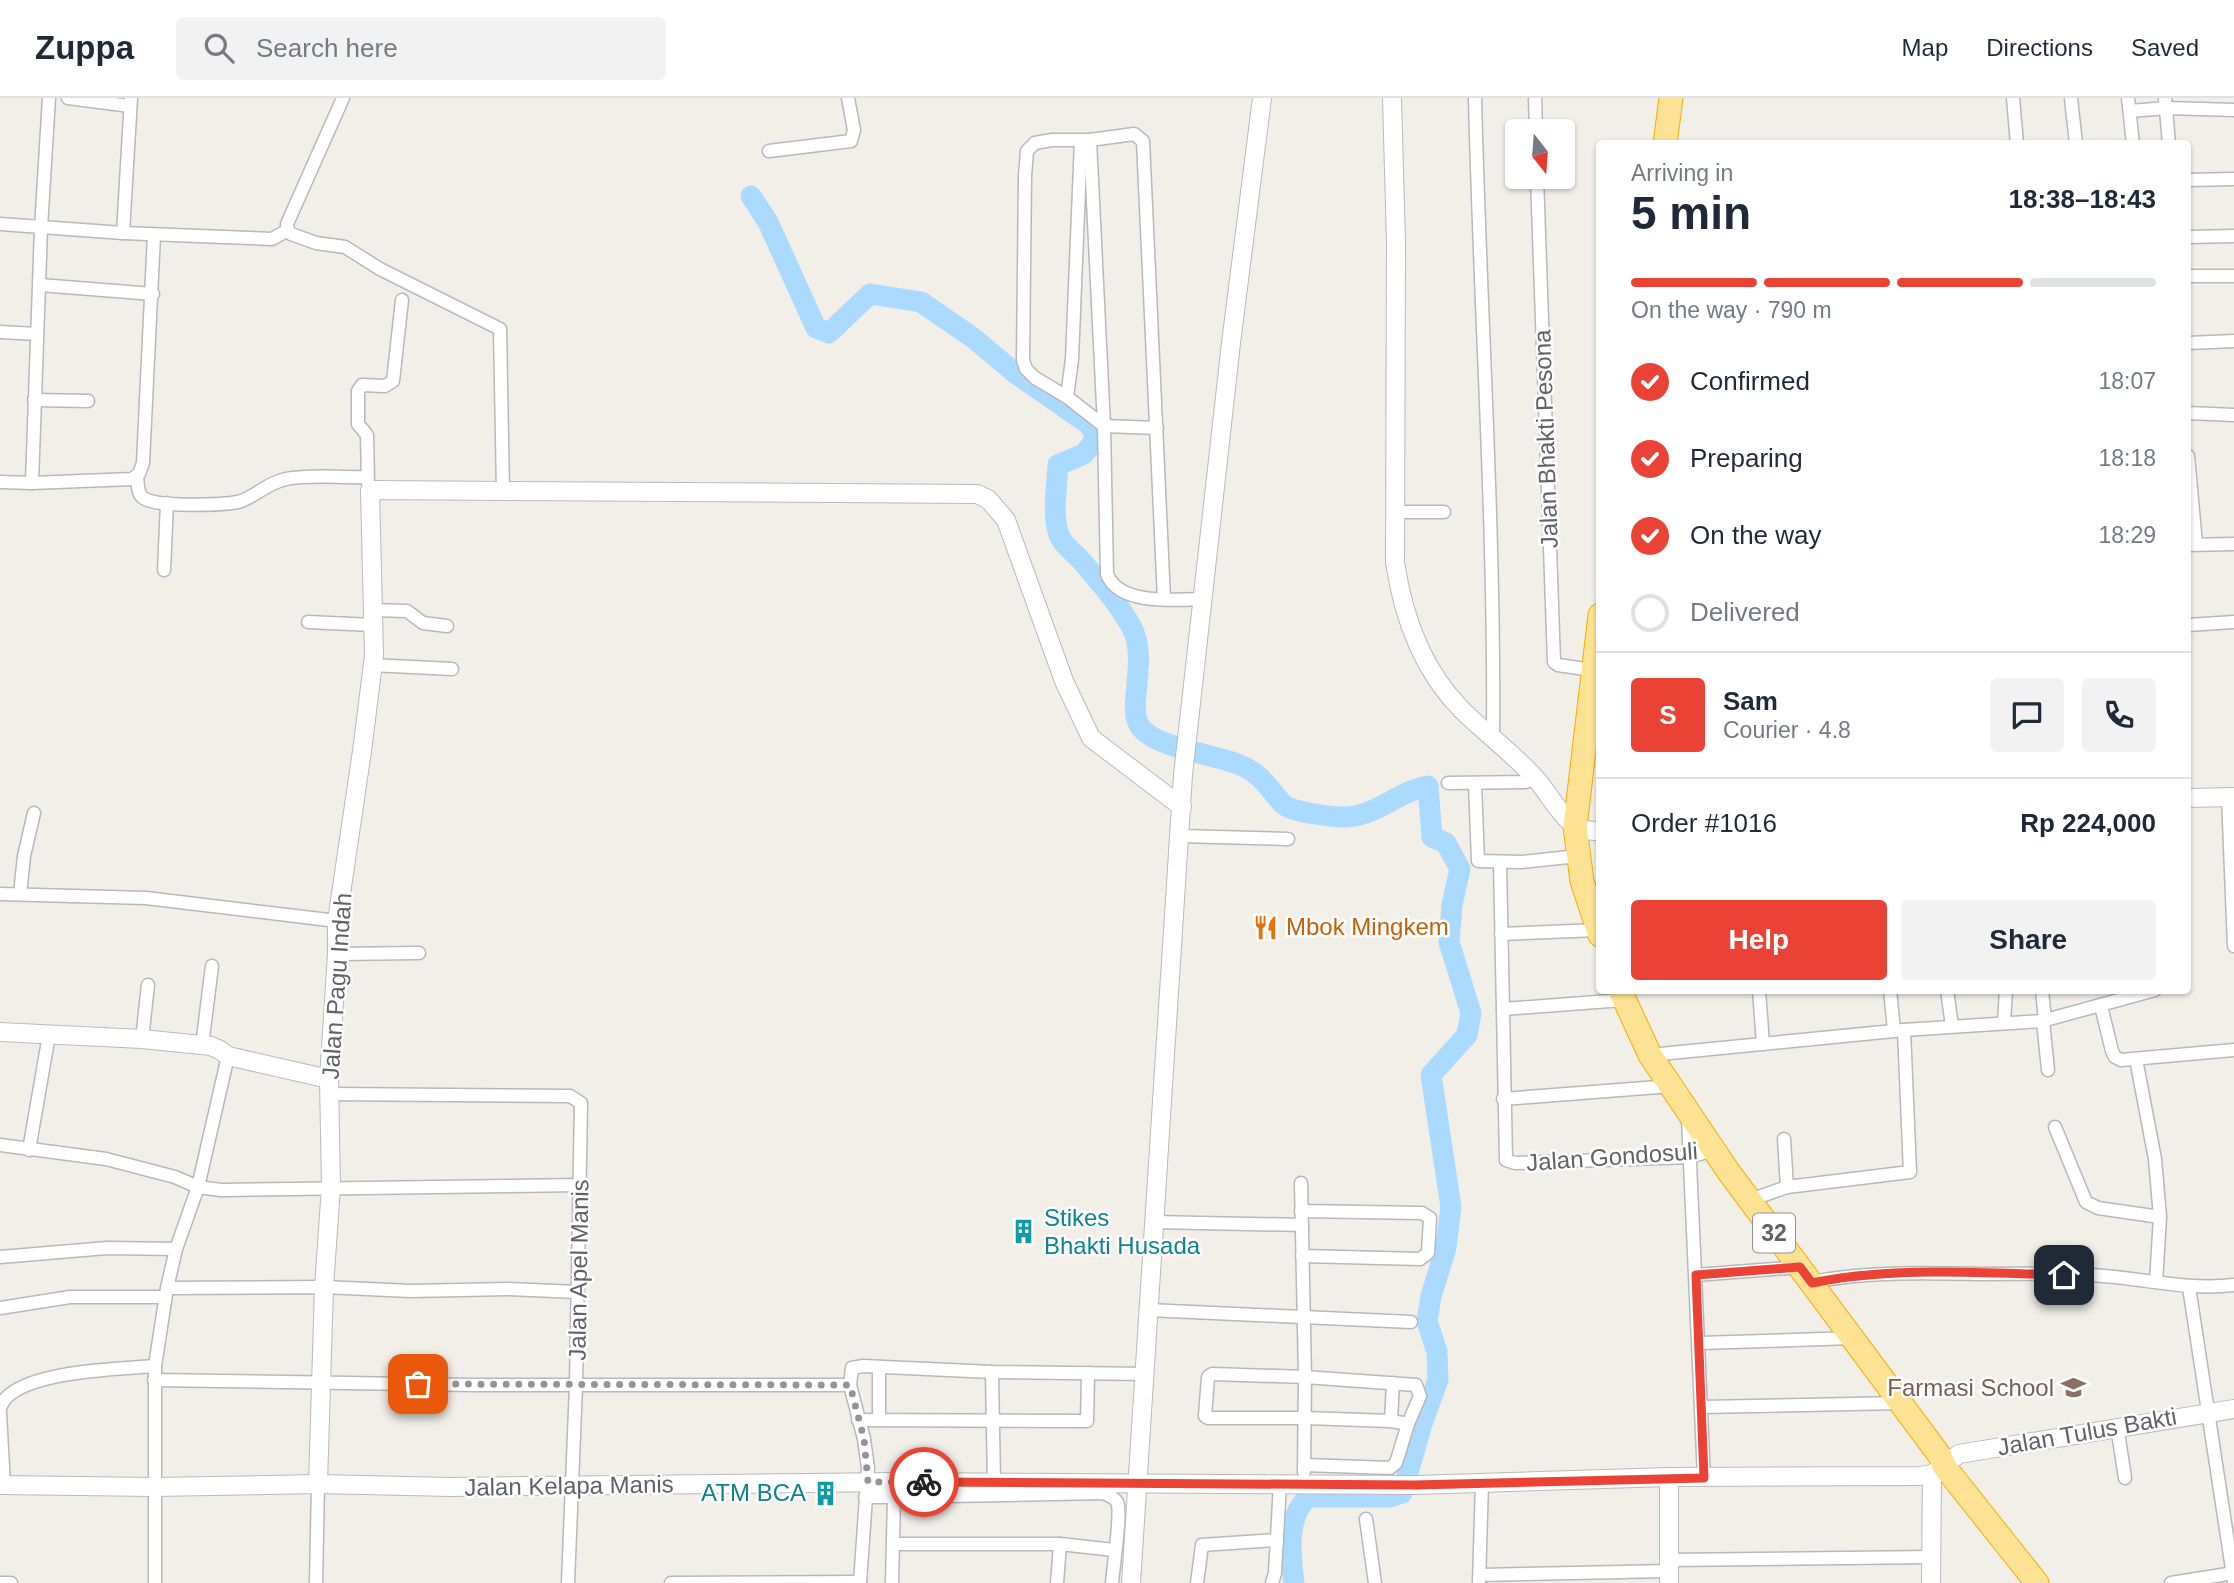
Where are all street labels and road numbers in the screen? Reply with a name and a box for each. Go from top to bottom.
street label: Jalan Bhakti Pesona [1528,329,1563,549]
street label: Jalan Pagu Indah [317,892,356,1080]
street label: Jalan Gondosuli [1525,1137,1699,1176]
street label: Jalan Apel Manis [563,1179,594,1361]
road number: 32 [1753,1214,1795,1252]
street label: Jalan Tulus Bakti [1995,1402,2179,1461]
street label: Jalan Kelapa Manis [464,1470,674,1501]

